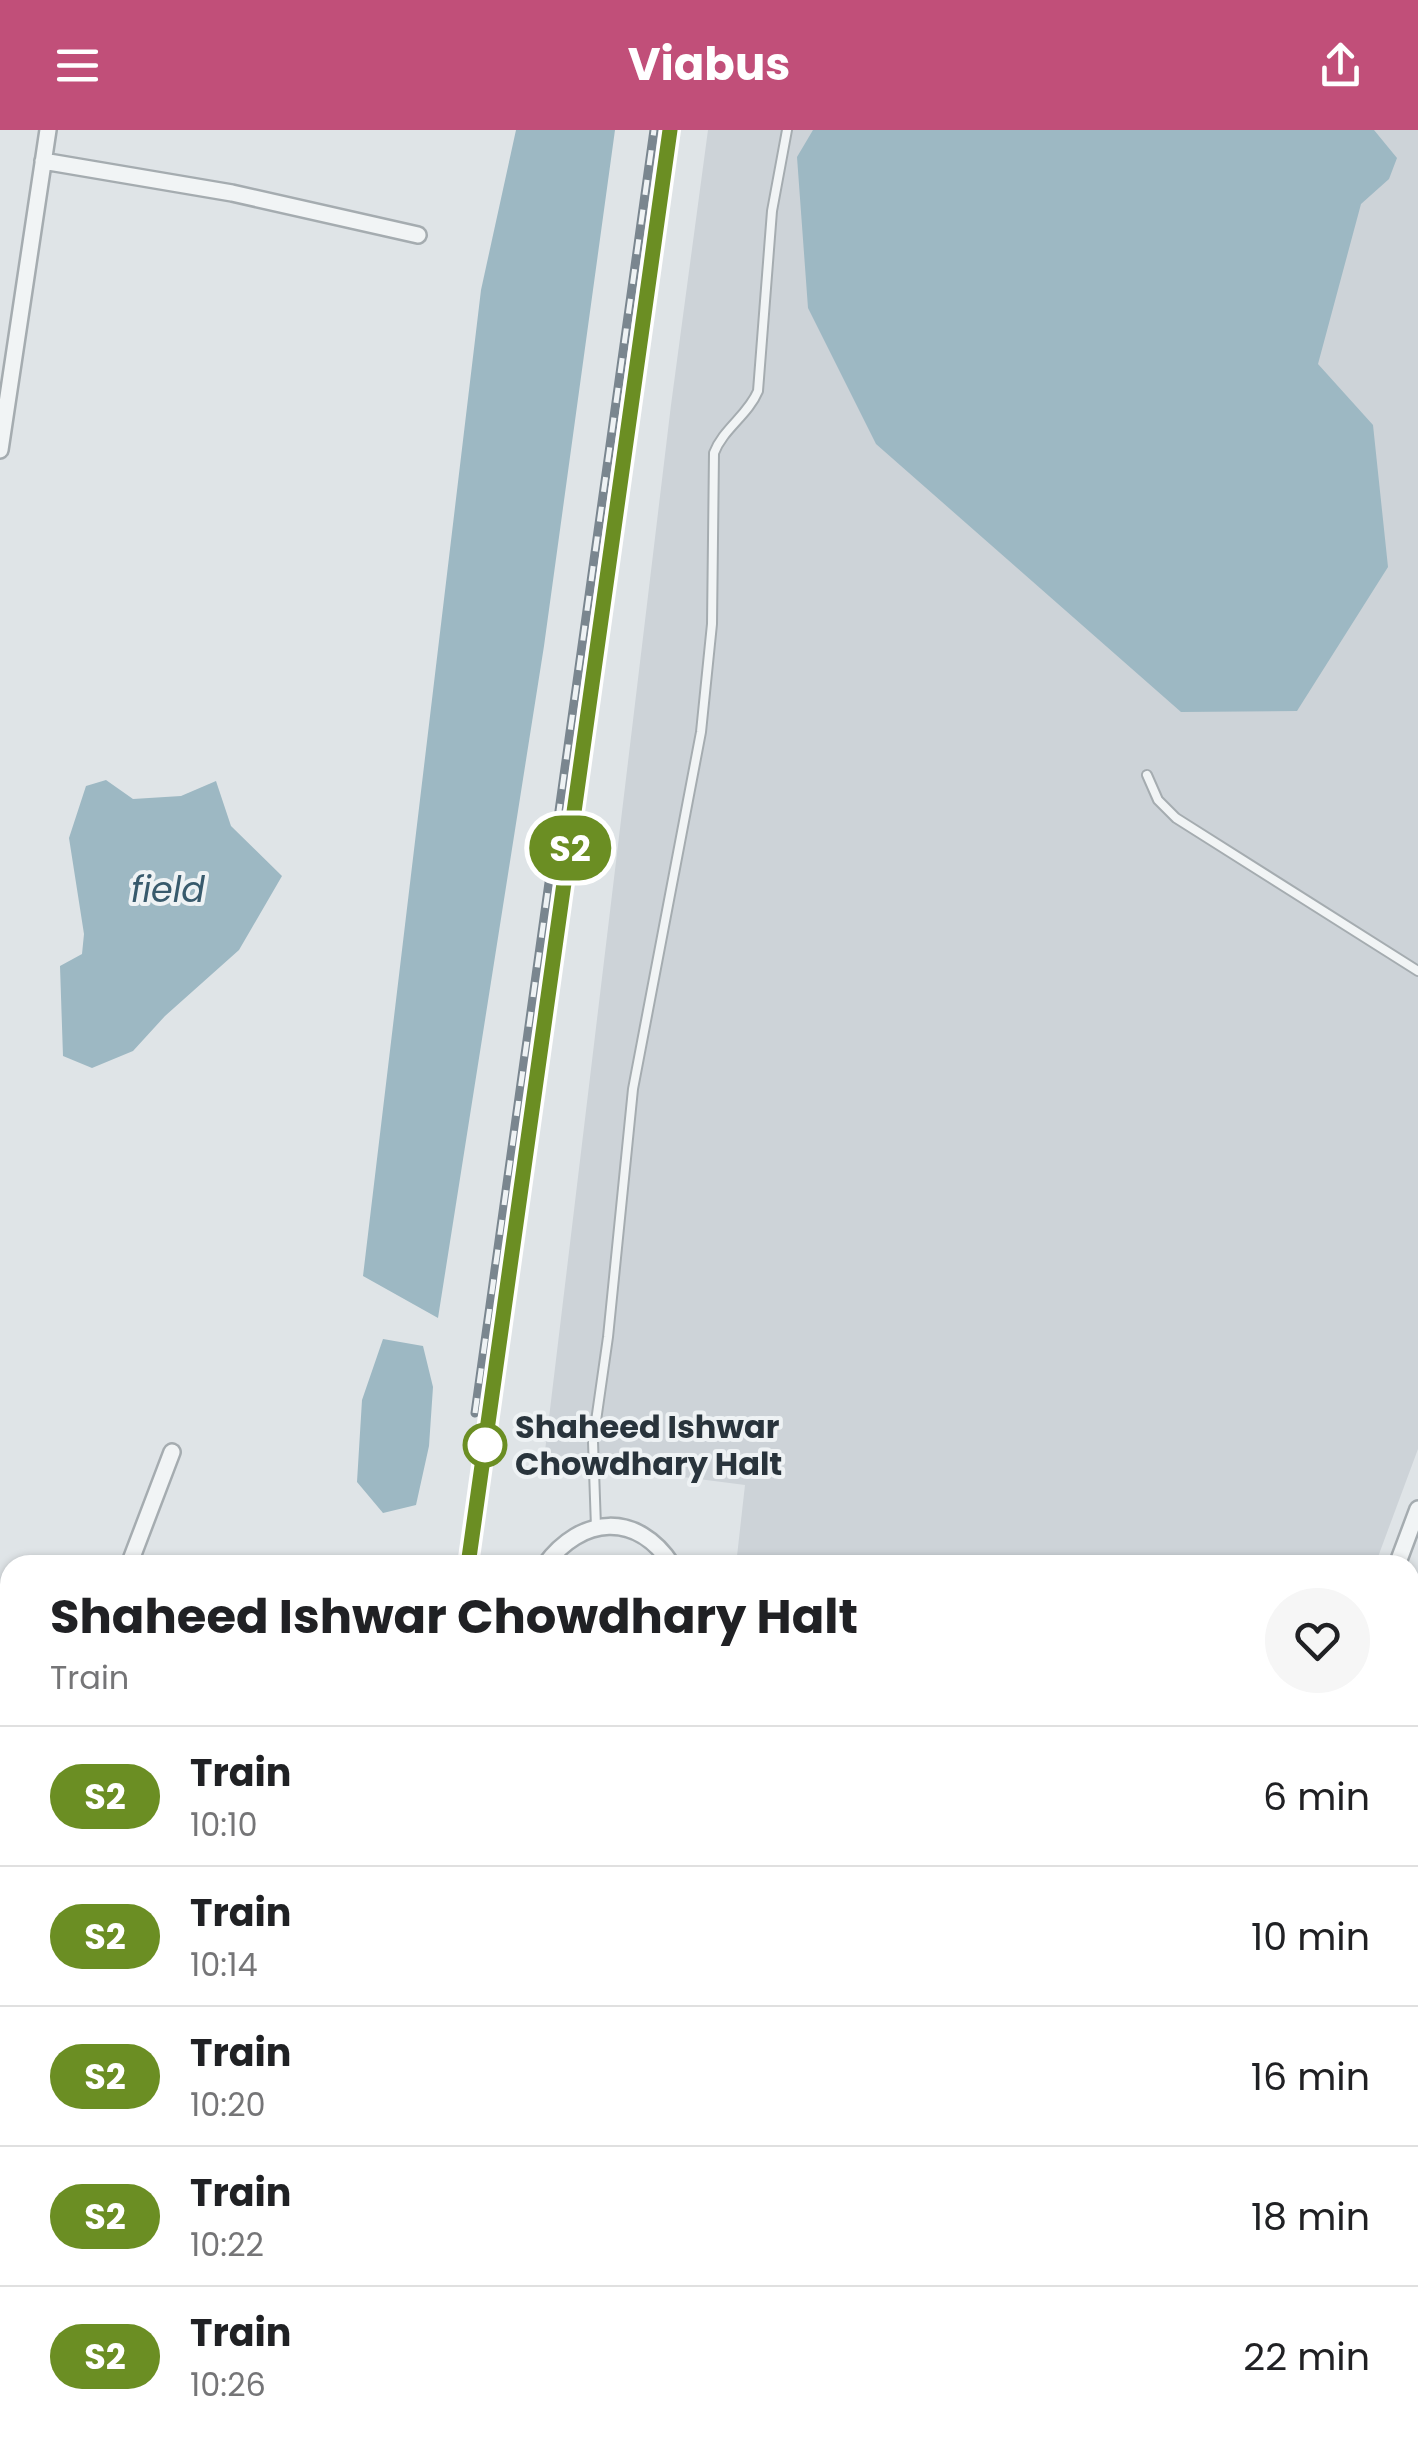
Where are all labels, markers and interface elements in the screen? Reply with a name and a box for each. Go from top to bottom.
text: Viabus [628,33,790,96]
icon: menu [50,38,105,93]
icon: share [1313,38,1368,93]
line badge: S2 [525,816,615,880]
text: S2 [549,824,591,873]
water label: field [131,865,205,914]
place label: Shaheed Ishwar Chowdhary Halt [515,1404,782,1486]
marker: Shaheed Ishwar Chowdhary Halt [464,1424,506,1466]
text: Shaheed Ishwar Chowdhary Halt [50,1583,858,1650]
button: heart [1265,1588,1370,1693]
text: Train [50,1655,129,1700]
text: Train [190,1746,291,1799]
text: 6 min [1263,1770,1370,1823]
text: S2 [84,1772,126,1821]
text: 10:10 [190,1802,258,1847]
text: Train [190,1886,291,1939]
text: 10 min [1251,1910,1370,1963]
text: S2 [84,1912,126,1961]
text: 10:14 [190,1942,258,1987]
text: Train [190,2026,291,2079]
text: 16 min [1251,2050,1370,2103]
text: S2 [84,2052,126,2101]
text: 10:20 [190,2082,266,2127]
text: Train [190,2166,291,2219]
text: 18 min [1251,2190,1370,2243]
text: S2 [84,2192,126,2241]
text: 10:22 [190,2222,264,2267]
text: Train [190,2306,291,2359]
text: 22 min [1243,2330,1370,2383]
text: S2 [84,2332,126,2381]
text: 10:26 [190,2362,266,2407]

